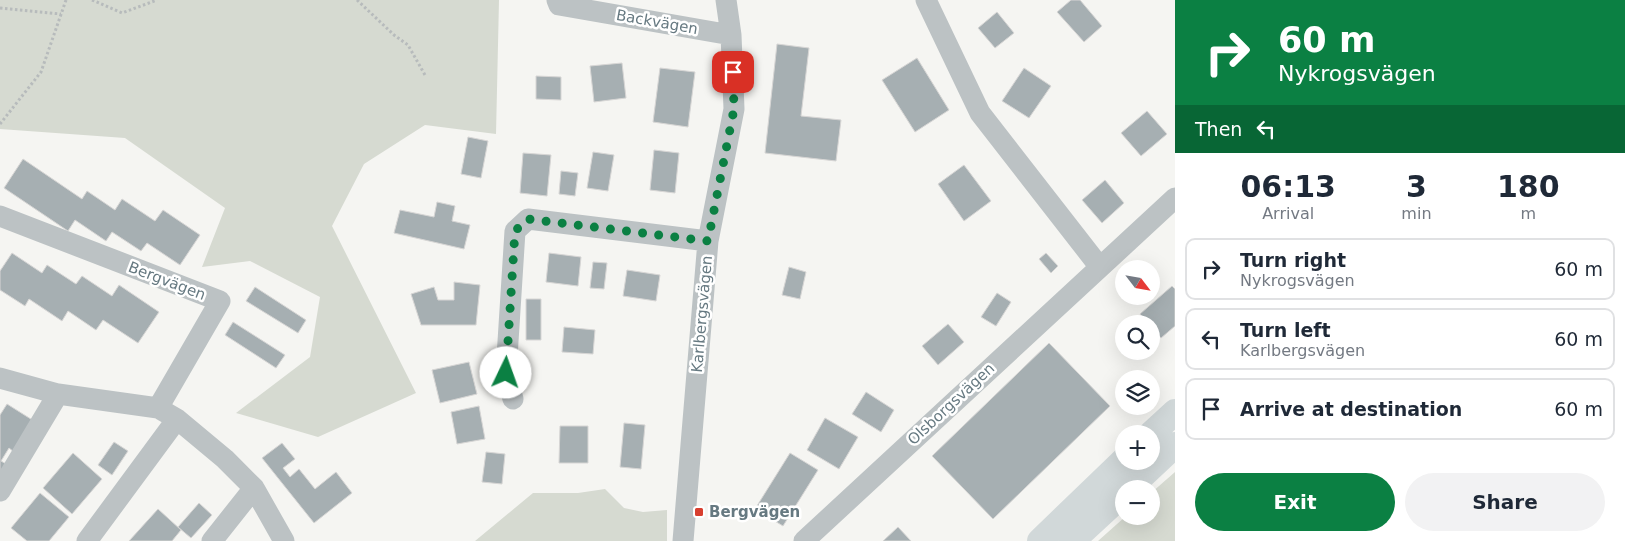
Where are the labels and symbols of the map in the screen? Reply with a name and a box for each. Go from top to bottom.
street label: Backvägen [615,6,699,38]
pin [712,51,754,93]
street label: Karlbergsvägen [688,255,716,373]
street label: Bergvägen [126,258,208,304]
north arrow [1115,260,1160,305]
position arrow [479,346,531,398]
street label: Olsborgsvägen [904,359,998,449]
place label: Bergvägen [709,503,800,521]
marker: Bergvägen [693,506,705,518]

